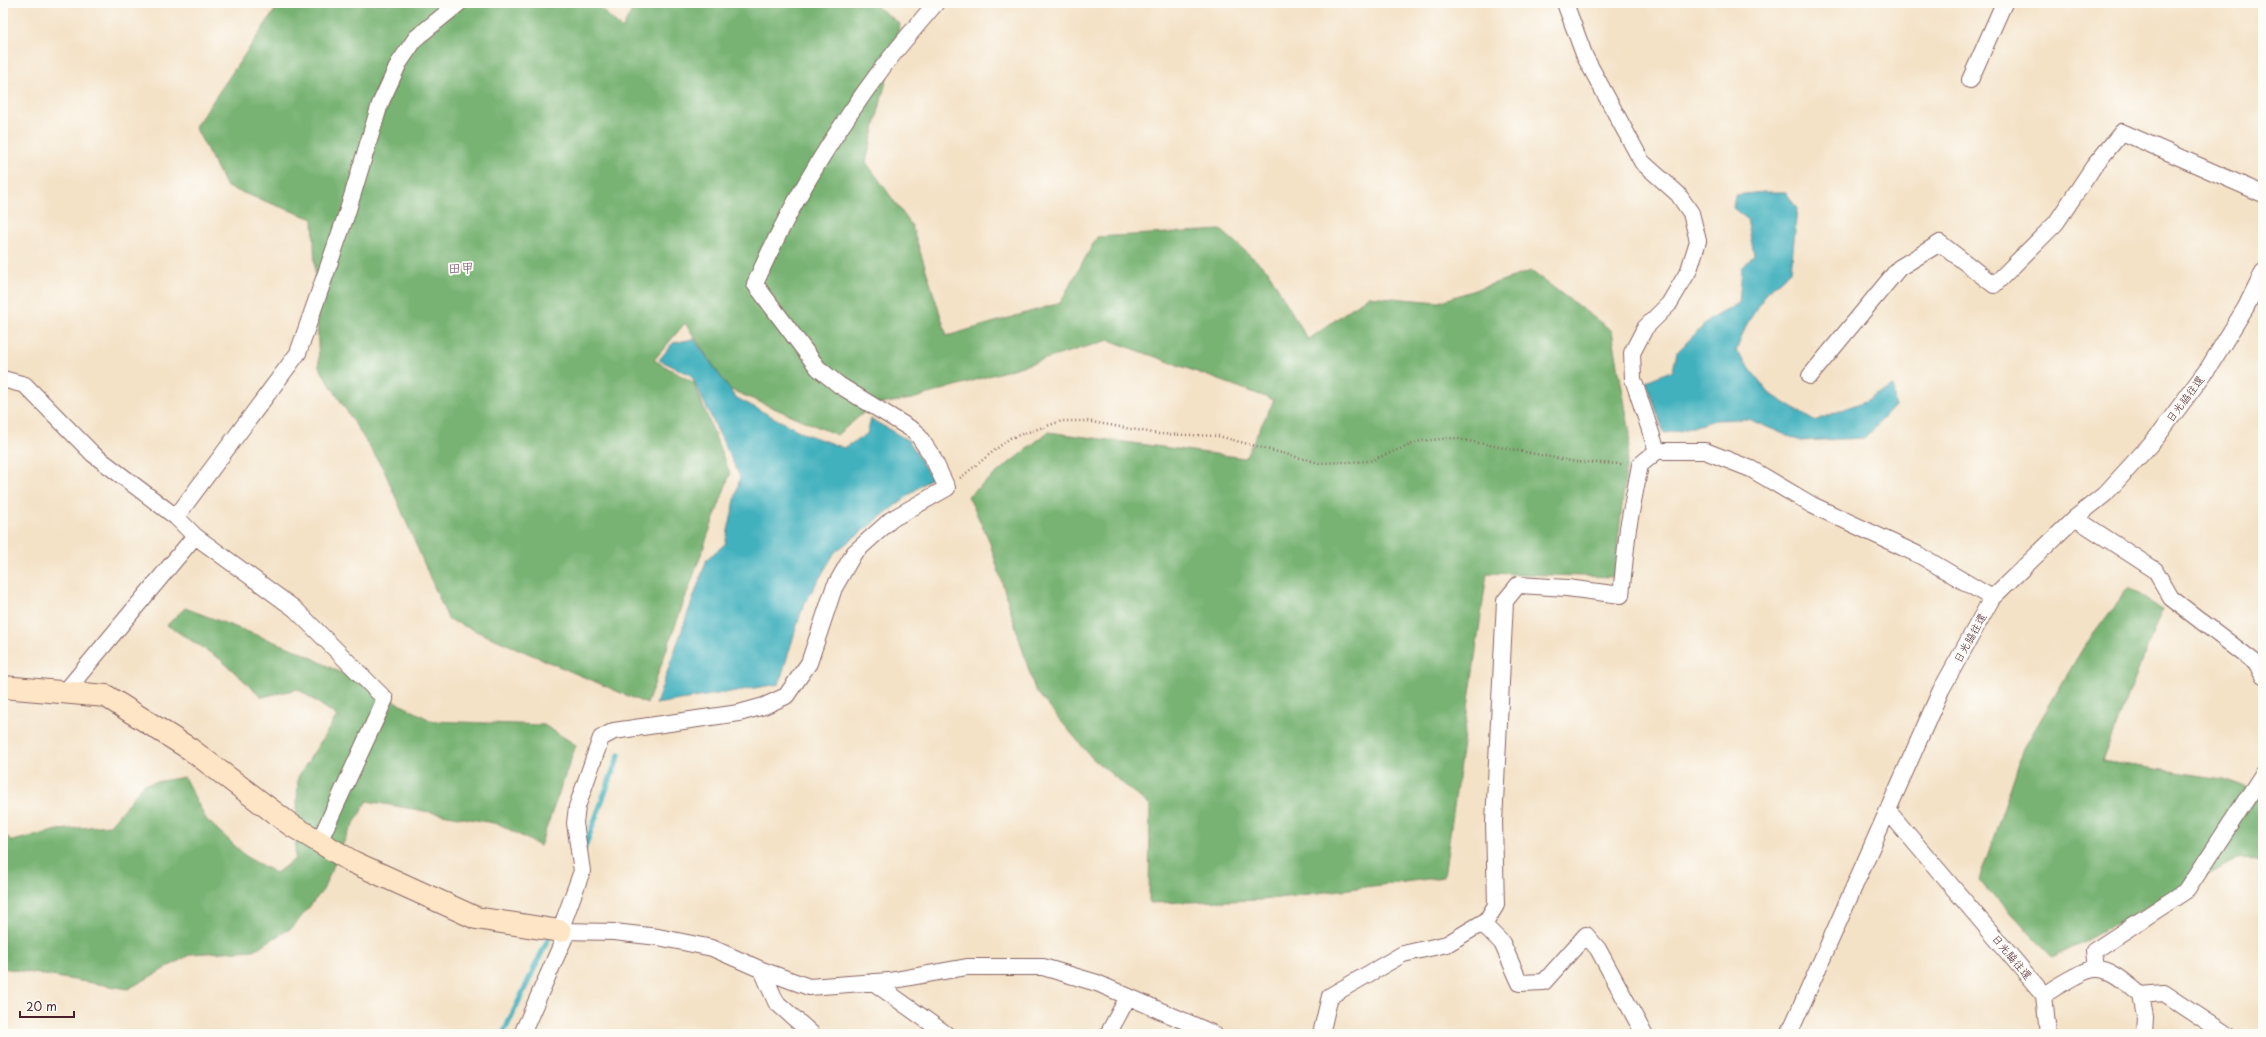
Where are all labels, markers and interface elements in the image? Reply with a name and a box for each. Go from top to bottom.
district label: 田甲 [448,258,474,277]
street label: 日光脇往還 [2161,372,2208,426]
street label: 日光脇往還 [1949,610,1990,666]
street label: 日光脇往還 [1988,930,2037,983]
scale bar [20,993,74,1019]
text: 20 m [26,997,57,1015]

